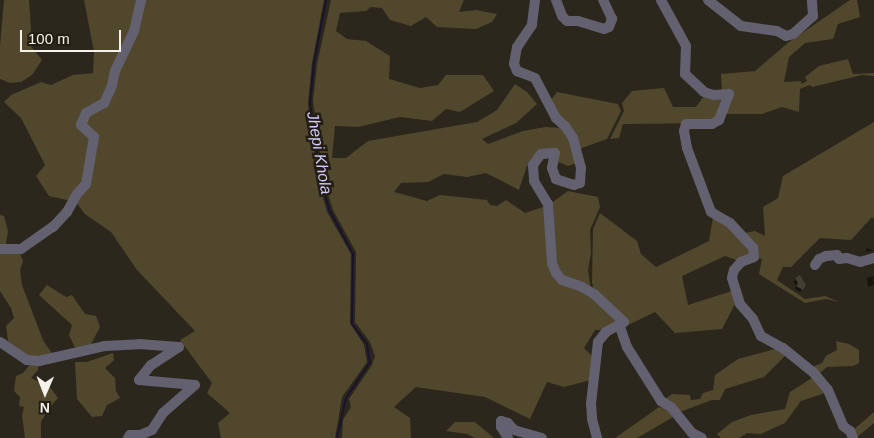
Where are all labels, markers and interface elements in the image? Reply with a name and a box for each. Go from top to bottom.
scale bar [22,20,124,52]
text: 100 m [28,30,70,47]
water label: Jhepi Khola [302,110,336,196]
north arrow [20,368,70,418]
text: N [40,400,50,416]

